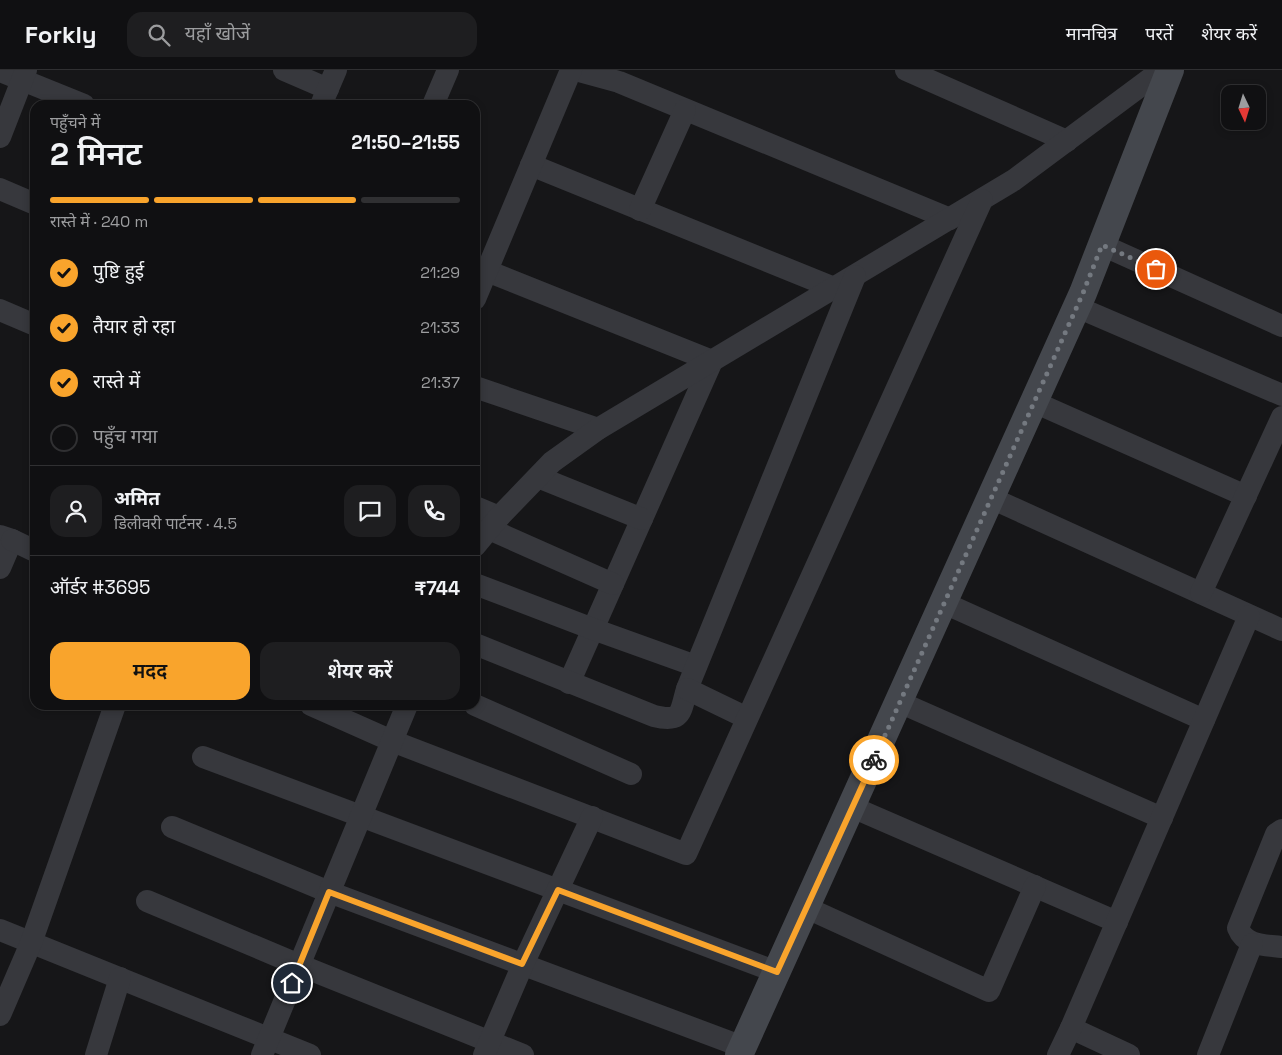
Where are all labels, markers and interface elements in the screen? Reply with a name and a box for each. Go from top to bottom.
search box [127,12,477,57]
text: Forkly [25,19,97,50]
icon: search [145,21,173,49]
text: यहाँ खोजें [185,21,250,46]
text: मानचित्र [1066,22,1117,45]
text: परतें [1145,22,1173,45]
text: शेयर करें [1201,22,1257,45]
north arrow [1221,85,1266,130]
map controls [1221,85,1266,130]
text: पहुँचने में [50,112,100,133]
text: 21:50–21:55 [351,130,460,155]
text: 2 मिनट [50,134,142,174]
text: रास्ते में · 240 m [50,211,148,232]
pin [1135,248,1177,290]
icon: bag [1142,255,1170,283]
icon: check [50,259,78,287]
text: पुष्टि हुई [93,259,144,284]
text: 21:29 [420,262,460,283]
icon: check [50,314,78,342]
text: तैयार हो रहा [93,314,175,339]
text: 21:33 [420,317,460,338]
icon: check [50,369,78,397]
text: रास्ते में [93,369,140,394]
text: 21:37 [421,372,460,393]
text: पहुँच गया [93,424,157,449]
button: person [50,485,102,537]
button: chat [344,485,396,537]
button: phone [408,485,460,537]
text: अमित [114,486,160,511]
text: डिलीवरी पार्टनर · 4.5 [114,513,237,534]
text: ऑर्डर #3695 [50,575,150,600]
text: ₹744 [414,576,460,601]
button: मदद [50,642,250,700]
button: शेयर करें [260,642,460,700]
courier [849,735,899,785]
icon: bike [860,746,888,774]
pin [271,962,313,1004]
icon: home [278,969,306,997]

